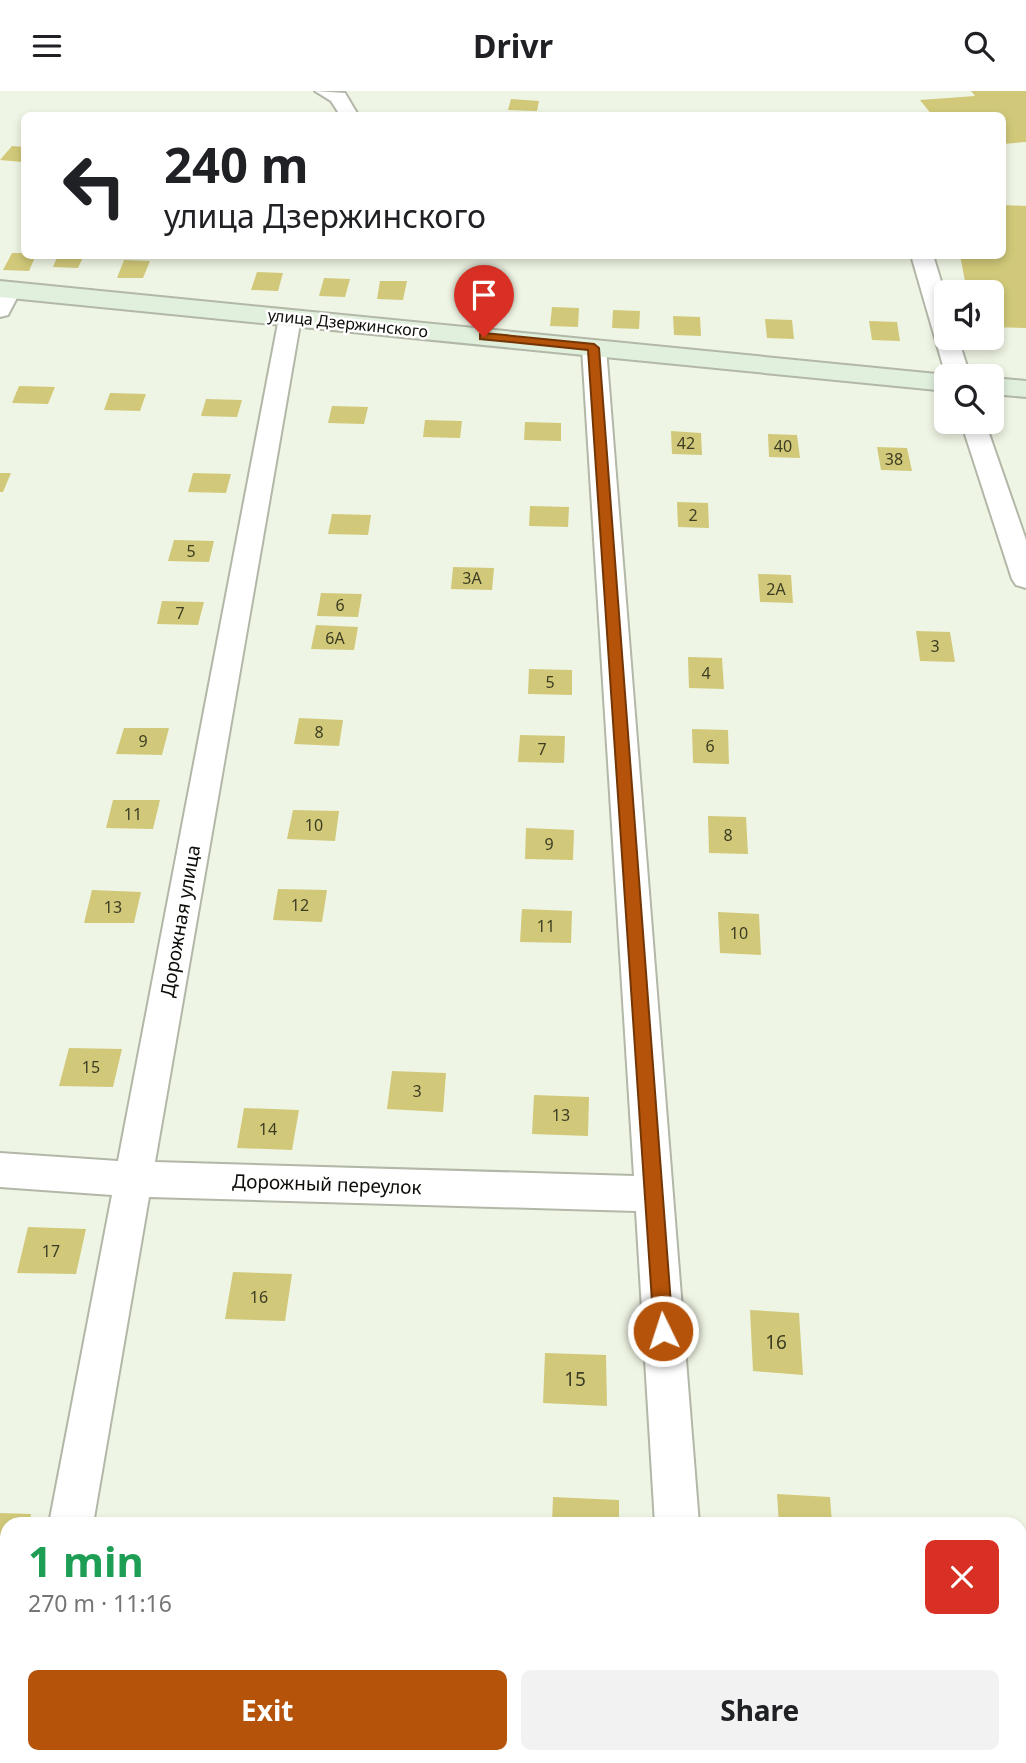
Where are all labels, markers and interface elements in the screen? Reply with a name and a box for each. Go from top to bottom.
text: Drivr [473,24,553,67]
icon: menu [28,27,66,65]
icon: search [960,27,998,65]
text: 240 m [164,131,309,197]
icon: left [49,140,140,231]
text: улица Дзержинского [164,194,486,237]
pin [454,265,514,337]
icon: arrive [465,276,503,314]
map controls [934,280,1004,434]
button: sound [934,280,1004,350]
street label: улица Дзержинского [267,304,429,342]
button: search [934,364,1004,434]
house number: 42 [677,432,695,454]
house number: 40 [774,435,792,457]
house number: 38 [885,448,903,470]
house number: 2 [688,504,698,526]
house number: 5 [186,540,196,562]
house number: 3А [462,567,482,589]
house number: 2А [766,578,786,600]
house number: 6 [335,594,345,616]
house number: 7 [175,602,185,624]
house number: 6А [325,627,345,649]
house number: 3 [930,635,940,657]
house number: 4 [701,662,711,684]
house number: 5 [545,671,555,693]
house number: 8 [314,721,324,743]
house number: 9 [138,730,148,752]
house number: 6 [705,735,715,757]
house number: 7 [537,738,547,760]
house number: 11 [124,803,142,825]
house number: 10 [305,814,323,836]
house number: 8 [723,824,733,846]
house number: 9 [544,833,554,855]
street label: Дорожная улица [154,843,206,999]
house number: 12 [291,894,309,916]
house number: 13 [104,896,122,918]
house number: 11 [537,915,555,937]
house number: 10 [730,922,748,944]
house number: 15 [82,1056,100,1078]
house number: 3 [412,1080,422,1102]
house number: 13 [552,1104,570,1126]
house number: 14 [259,1118,277,1140]
street label: Дорожный переулок [232,1168,422,1200]
house number: 17 [42,1240,60,1262]
house number: 16 [250,1286,268,1308]
position arrow [626,1294,700,1368]
house number: 16 [765,1329,787,1355]
house number: 15 [564,1366,586,1392]
text: 1 min [28,1532,144,1589]
button: close [925,1540,999,1614]
text: 270 m · 11:16 [28,1587,172,1619]
button: Exit [28,1670,507,1750]
button: Share [521,1670,999,1750]

